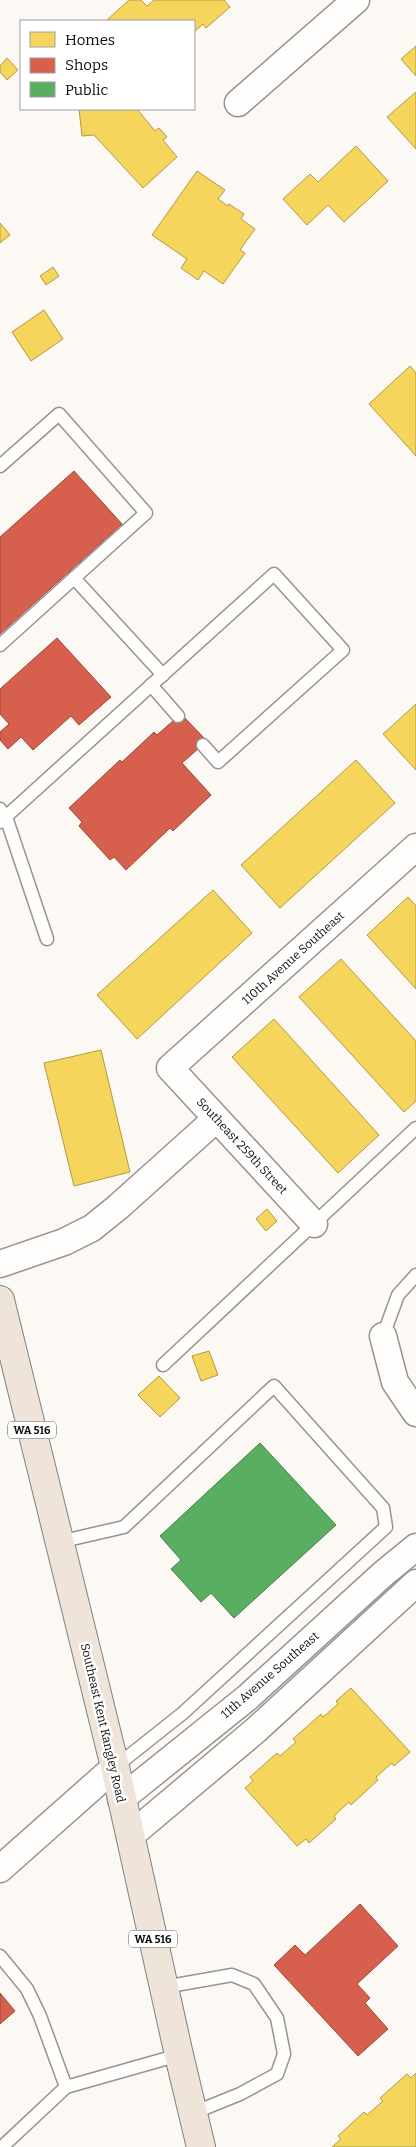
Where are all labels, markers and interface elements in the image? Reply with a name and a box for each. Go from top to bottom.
legend [20,20,195,110]
text: Homes [65,31,115,49]
text: Shops [65,56,108,74]
text: Public [65,81,109,99]
street label: 110th Avenue Southeast [239,908,347,1007]
street label: Southeast 259th Street [194,1095,291,1198]
road number: WA 516 [8,1422,56,1438]
street label: 11th Avenue Southeast [218,1628,322,1721]
street label: Southeast Kent Kangley Road [78,1642,128,1804]
road number: WA 516 [129,1930,177,1948]

